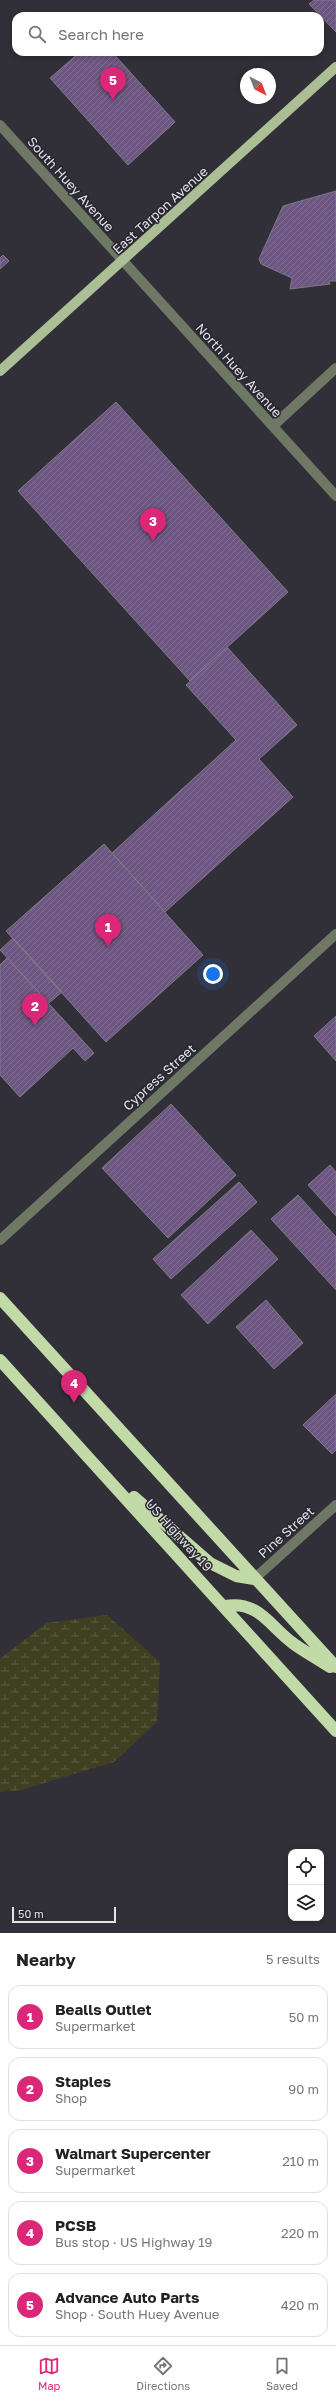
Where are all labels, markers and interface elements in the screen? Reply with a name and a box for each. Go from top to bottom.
search box [12,12,324,56]
icon: search [26,23,48,45]
text: Search here [58,25,144,43]
pin: 5 [100,67,126,100]
north arrow [240,68,276,104]
street label: South Huey Avenue [24,133,118,235]
street label: East Tarpon Avenue [109,163,211,257]
street label: North Huey Avenue [193,320,285,420]
pin: 3 [140,508,166,541]
pin: 1 [95,914,121,947]
your location [203,964,223,984]
pin: 2 [22,993,48,1026]
street label: Cypress Street [119,1040,199,1114]
pin: 4 [61,1370,87,1403]
street label: US Highway 19 [142,1495,216,1575]
street label: Pine Street [255,1503,317,1561]
map controls [288,1849,324,1921]
button: locate [288,1849,324,1885]
button: layers [288,1885,324,1921]
scale bar [12,1905,116,1924]
text: 50 m [18,1907,44,1920]
text: Nearby [16,1949,76,1970]
text: 5 results [266,1951,320,1967]
text: Bealls Outlet [55,2000,152,2018]
text: 1 [27,2009,33,2025]
text: 50 m [289,2009,319,2025]
text: Supermarket [55,2018,136,2034]
text: Staples [55,2072,111,2090]
text: 2 [26,2081,34,2097]
text: 90 m [288,2081,319,2097]
text: Shop [55,2090,87,2106]
text: Walmart Supercenter [55,2144,211,2162]
text: 3 [26,2153,34,2169]
text: 210 m [282,2153,319,2169]
text: Supermarket [55,2162,136,2178]
text: PCSB [55,2216,96,2234]
text: 4 [26,2225,34,2241]
text: 220 m [281,2225,319,2241]
text: Bus stop · US Highway 19 [55,2234,212,2250]
text: Advance Auto Parts [55,2288,199,2306]
text: 5 [26,2297,34,2313]
text: 420 m [281,2297,319,2313]
text: Shop · South Huey Avenue [55,2306,219,2322]
tab: Map [38,2355,60,2392]
tab: Directions [136,2355,190,2392]
tab: Saved [266,2355,298,2392]

